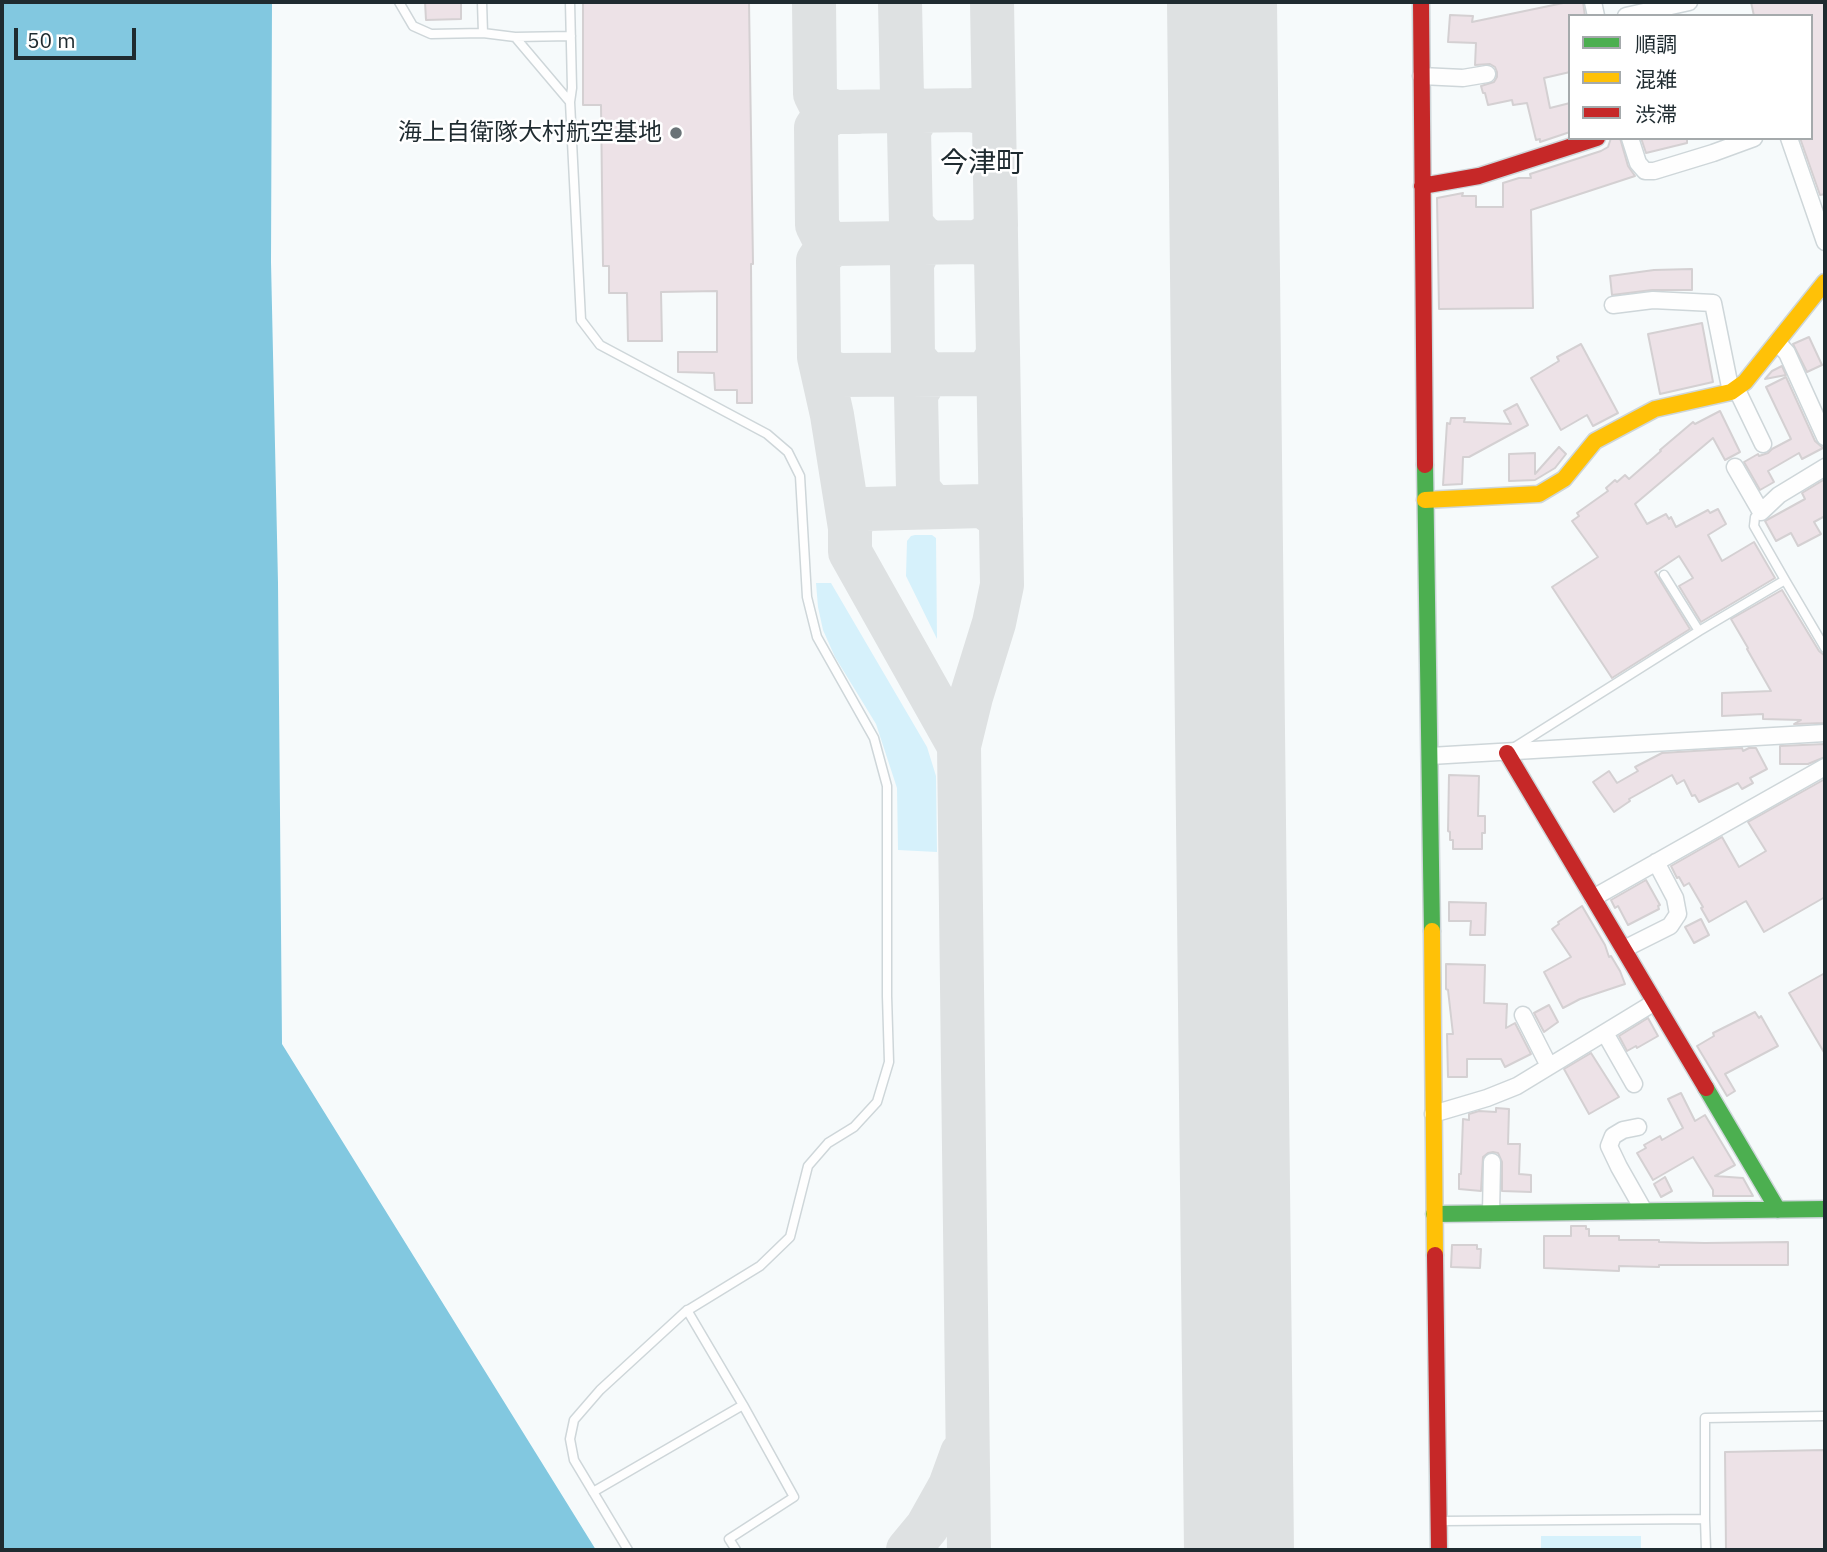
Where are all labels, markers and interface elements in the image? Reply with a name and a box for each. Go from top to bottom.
scale bar [18,14,140,58]
legend [1568,14,1813,140]
text: 50 m [27,26,76,54]
text: 順調 [1635,30,1677,58]
text: 混雑 [1635,65,1677,93]
text: 渋滞 [1635,100,1677,128]
place label: 海上自衛隊大村航空基地 [398,119,662,147]
marker: 海上自衛隊大村航空基地 [668,125,684,141]
district label: 今津町 [940,147,1024,181]

